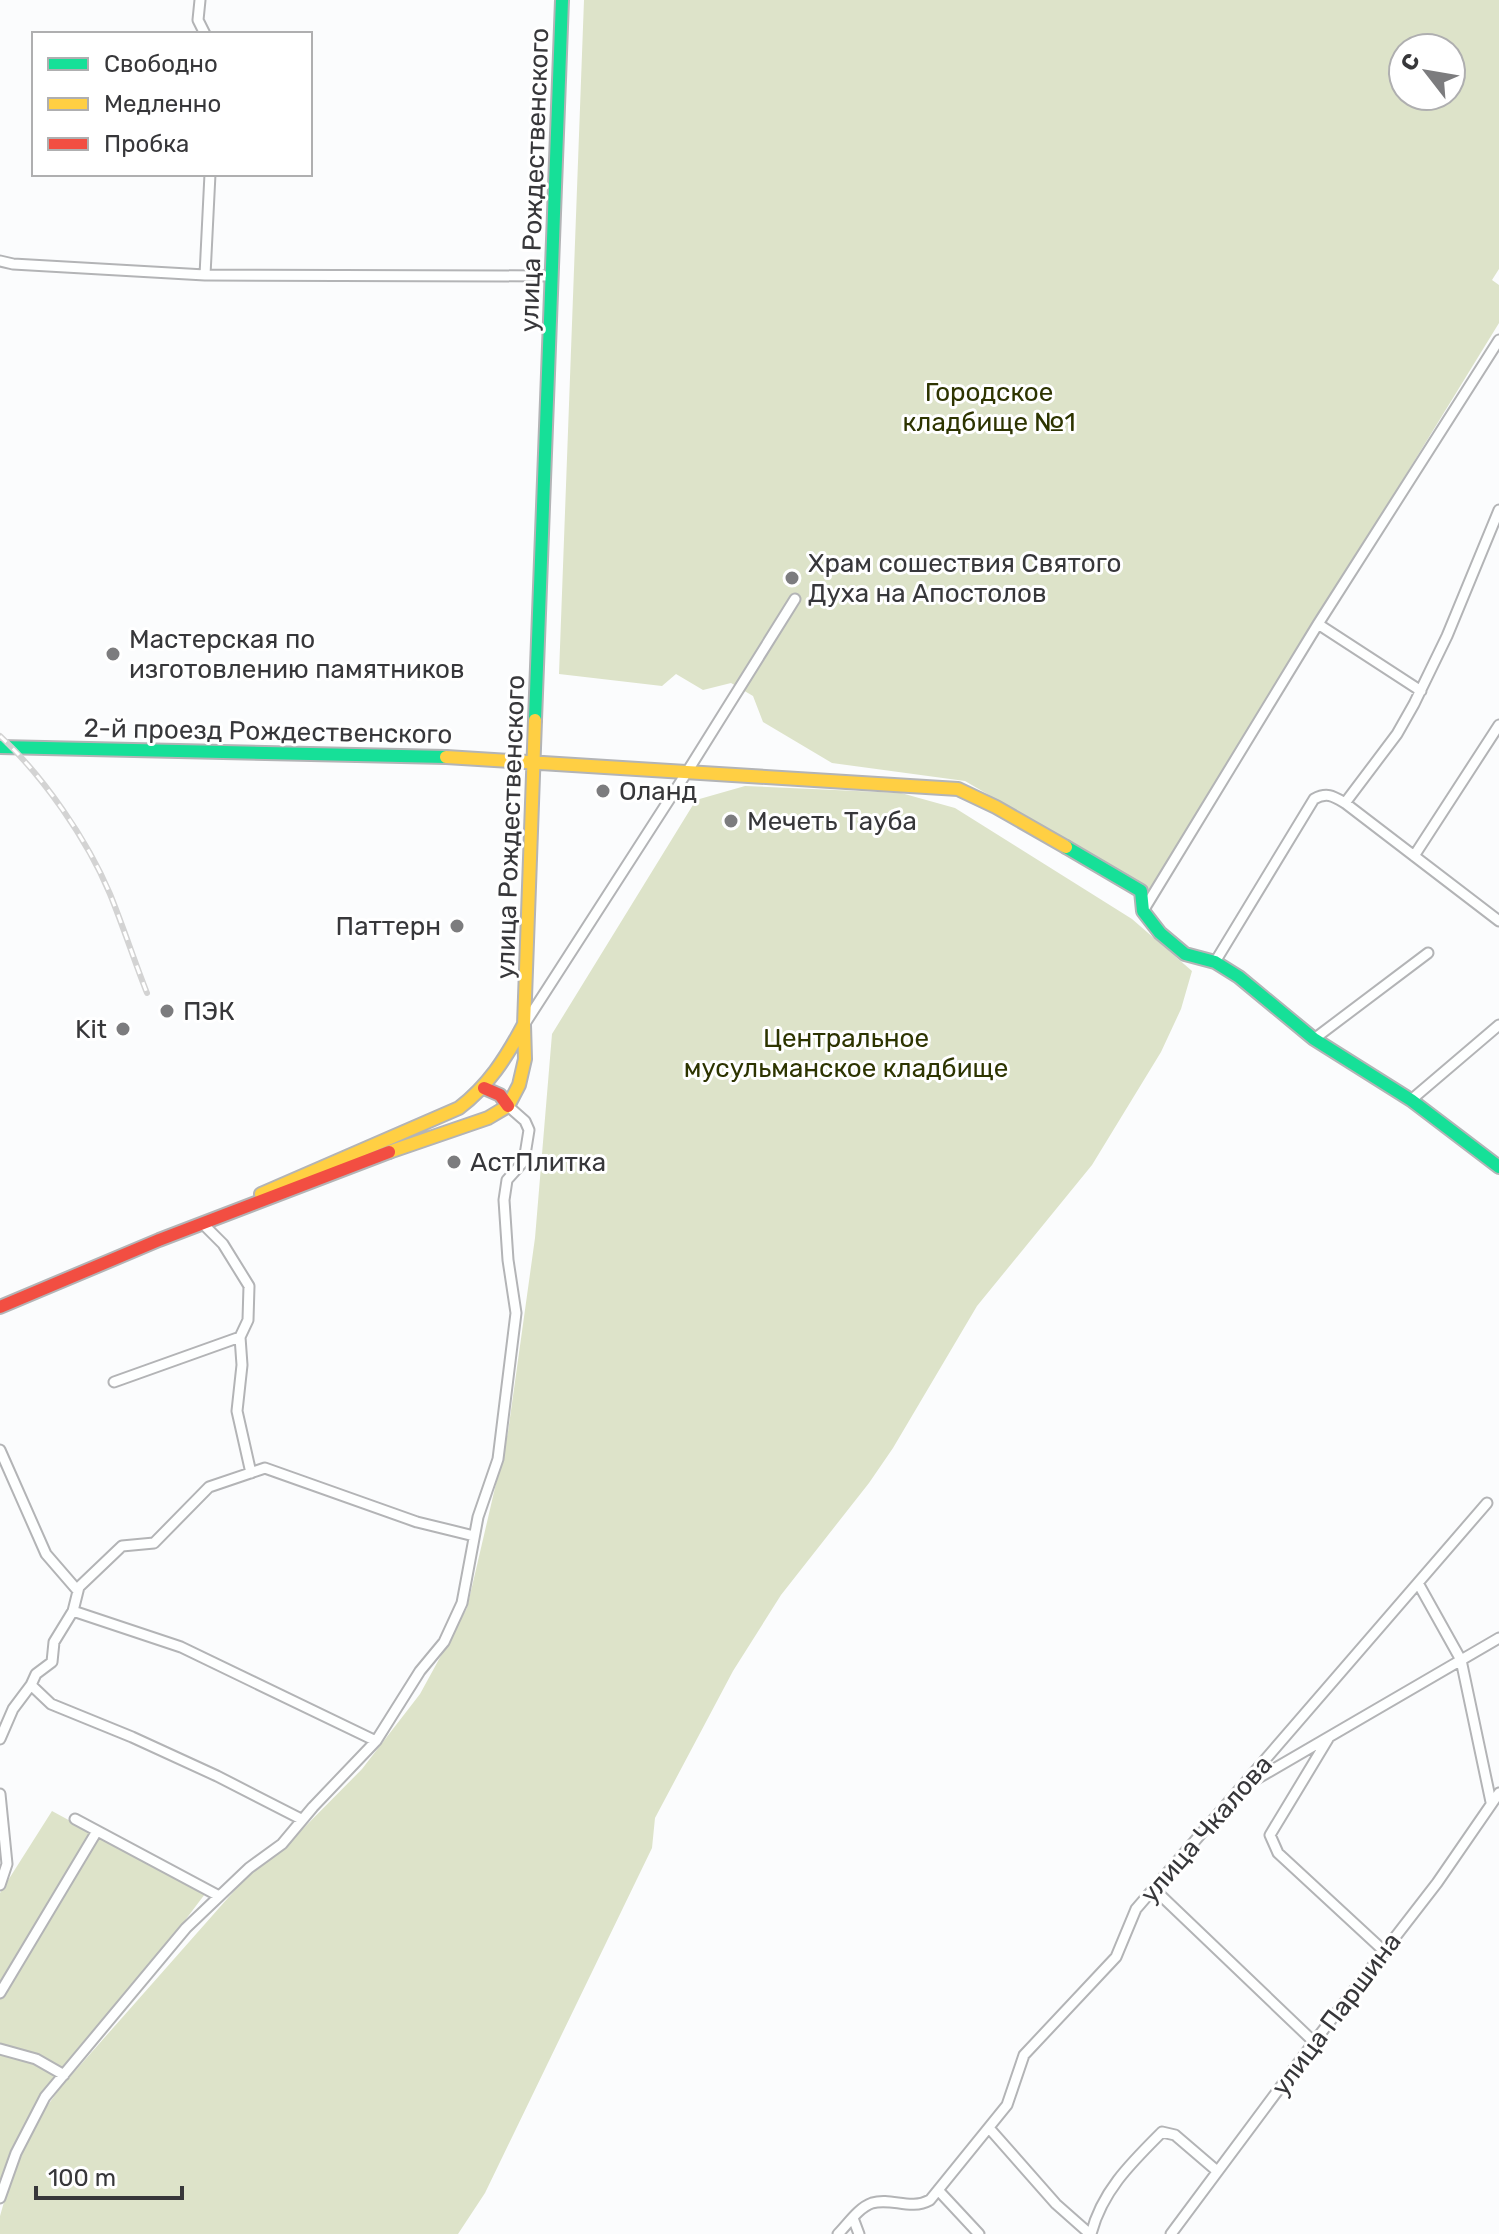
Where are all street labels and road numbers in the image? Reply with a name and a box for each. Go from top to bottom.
street label: улица Рождественского [514,27,555,333]
street label: улица Рождественского [490,674,531,980]
street label: 2-й проезд Рождественского [83,713,453,750]
street label: улица Чкалова [1134,1749,1279,1909]
street label: улица Паршина [1265,1927,1408,2102]

